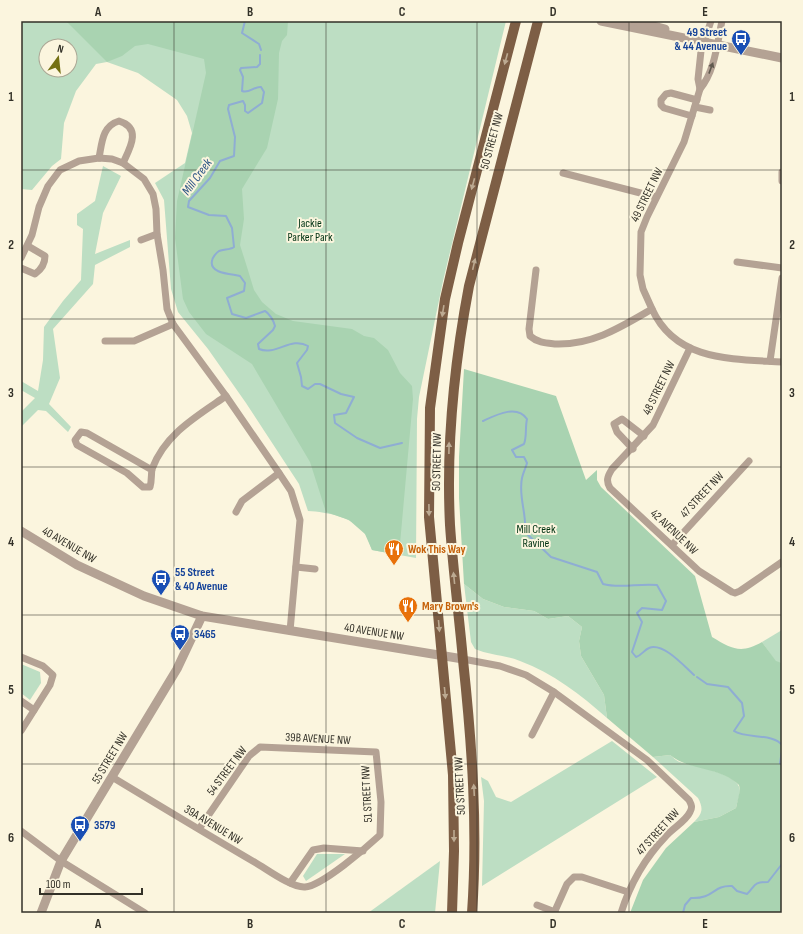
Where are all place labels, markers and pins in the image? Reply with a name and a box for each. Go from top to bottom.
place label: 49 Street & 44 Avenue [674,25,727,54]
bus stop icon: 49 Street & 44 Avenue [730,28,752,56]
restaurant icon: Wok This Way [383,538,405,566]
place label: Wok This Way [408,542,466,557]
place label: 55 Street & 40 Avenue [175,565,228,594]
bus stop icon: 55 Street & 40 Avenue [150,568,172,596]
restaurant icon: Mary Brown's [397,595,419,623]
place label: Mary Brown's [422,599,479,614]
bus stop icon: 3465 [169,623,191,651]
place label: 3465 [194,627,216,642]
bus stop icon: 3579 [69,814,91,842]
place label: 3579 [94,818,116,833]

